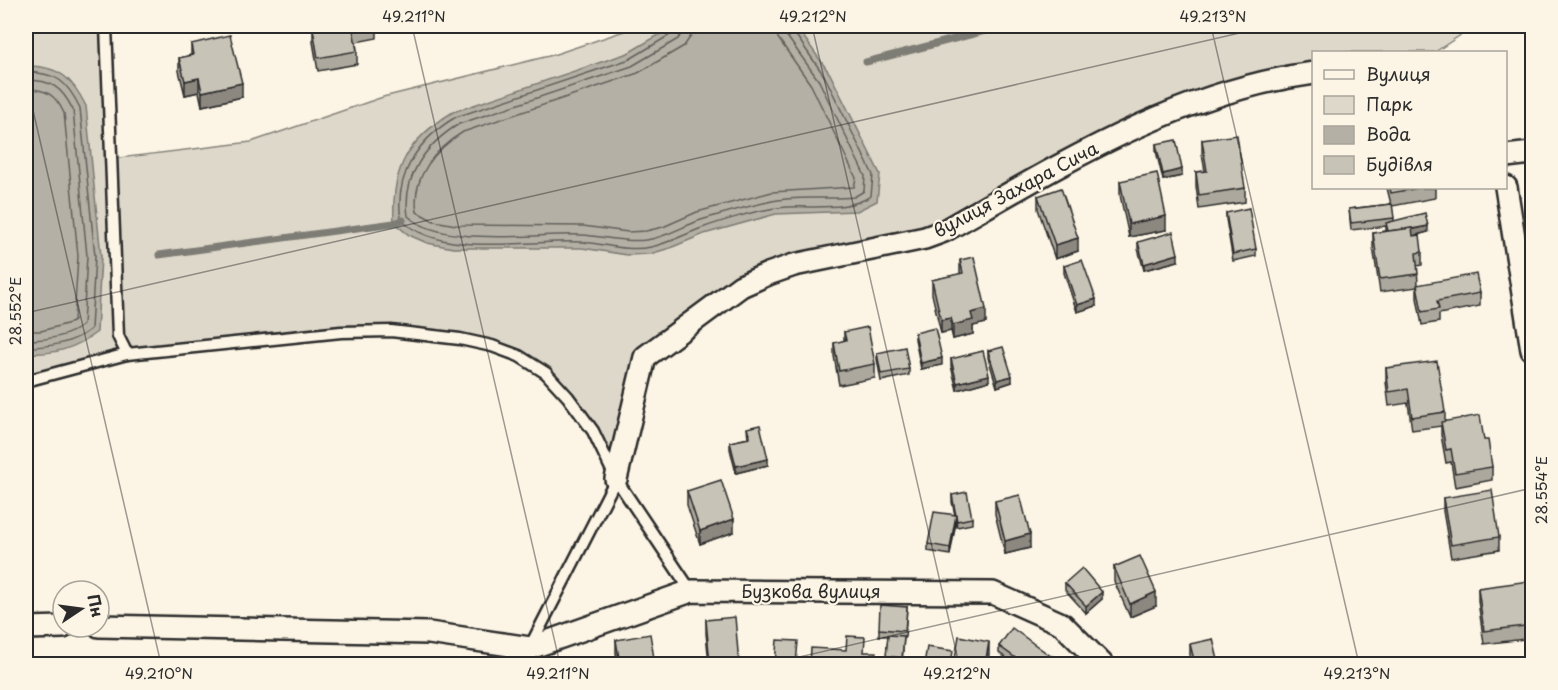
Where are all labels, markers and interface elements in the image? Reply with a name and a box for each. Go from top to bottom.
text: 49.211°N [382,4,446,27]
text: 49.212°N [779,4,847,27]
text: 49.213°N [1180,4,1246,27]
legend [1312,51,1507,189]
text: Вулиця [1366,60,1431,87]
text: Парк [1366,90,1413,117]
text: Вода [1366,120,1411,147]
street label: вулиця Захара Сича [928,133,1103,244]
text: Будівля [1366,150,1433,177]
text: 28.552°E [3,277,26,345]
text: 28.554°E [1529,456,1552,524]
street label: Бузкова вулиця [741,577,881,604]
north arrow [51,579,111,639]
text: Пн [82,591,111,619]
text: 49.210°N [125,661,193,684]
text: 49.211°N [526,661,590,684]
text: 49.212°N [923,661,991,684]
text: 49.213°N [1324,661,1390,684]

